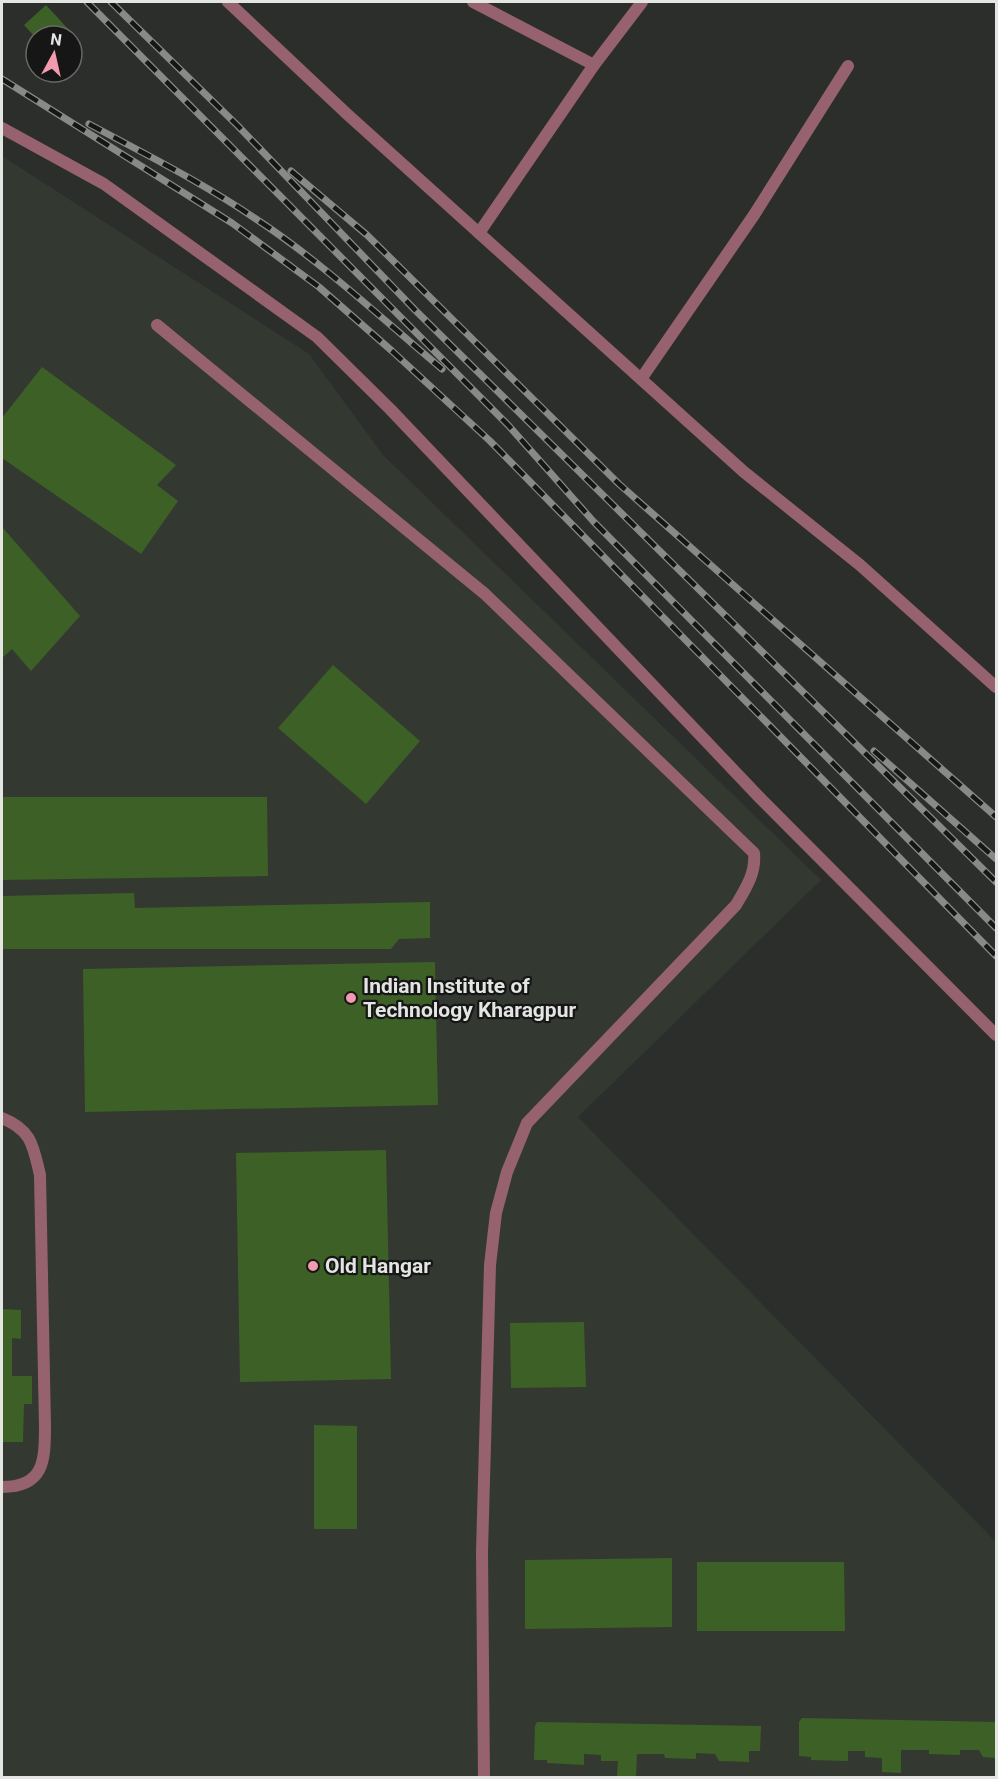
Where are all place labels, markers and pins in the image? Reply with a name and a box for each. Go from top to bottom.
place label: Indian Institute of Technology Kharagpur [363,974,576,1022]
marker: Indian Institute of Technology Kharagpur [344,991,358,1005]
place label: Old Hangar [325,1254,431,1278]
marker: Old Hangar [306,1259,320,1273]

